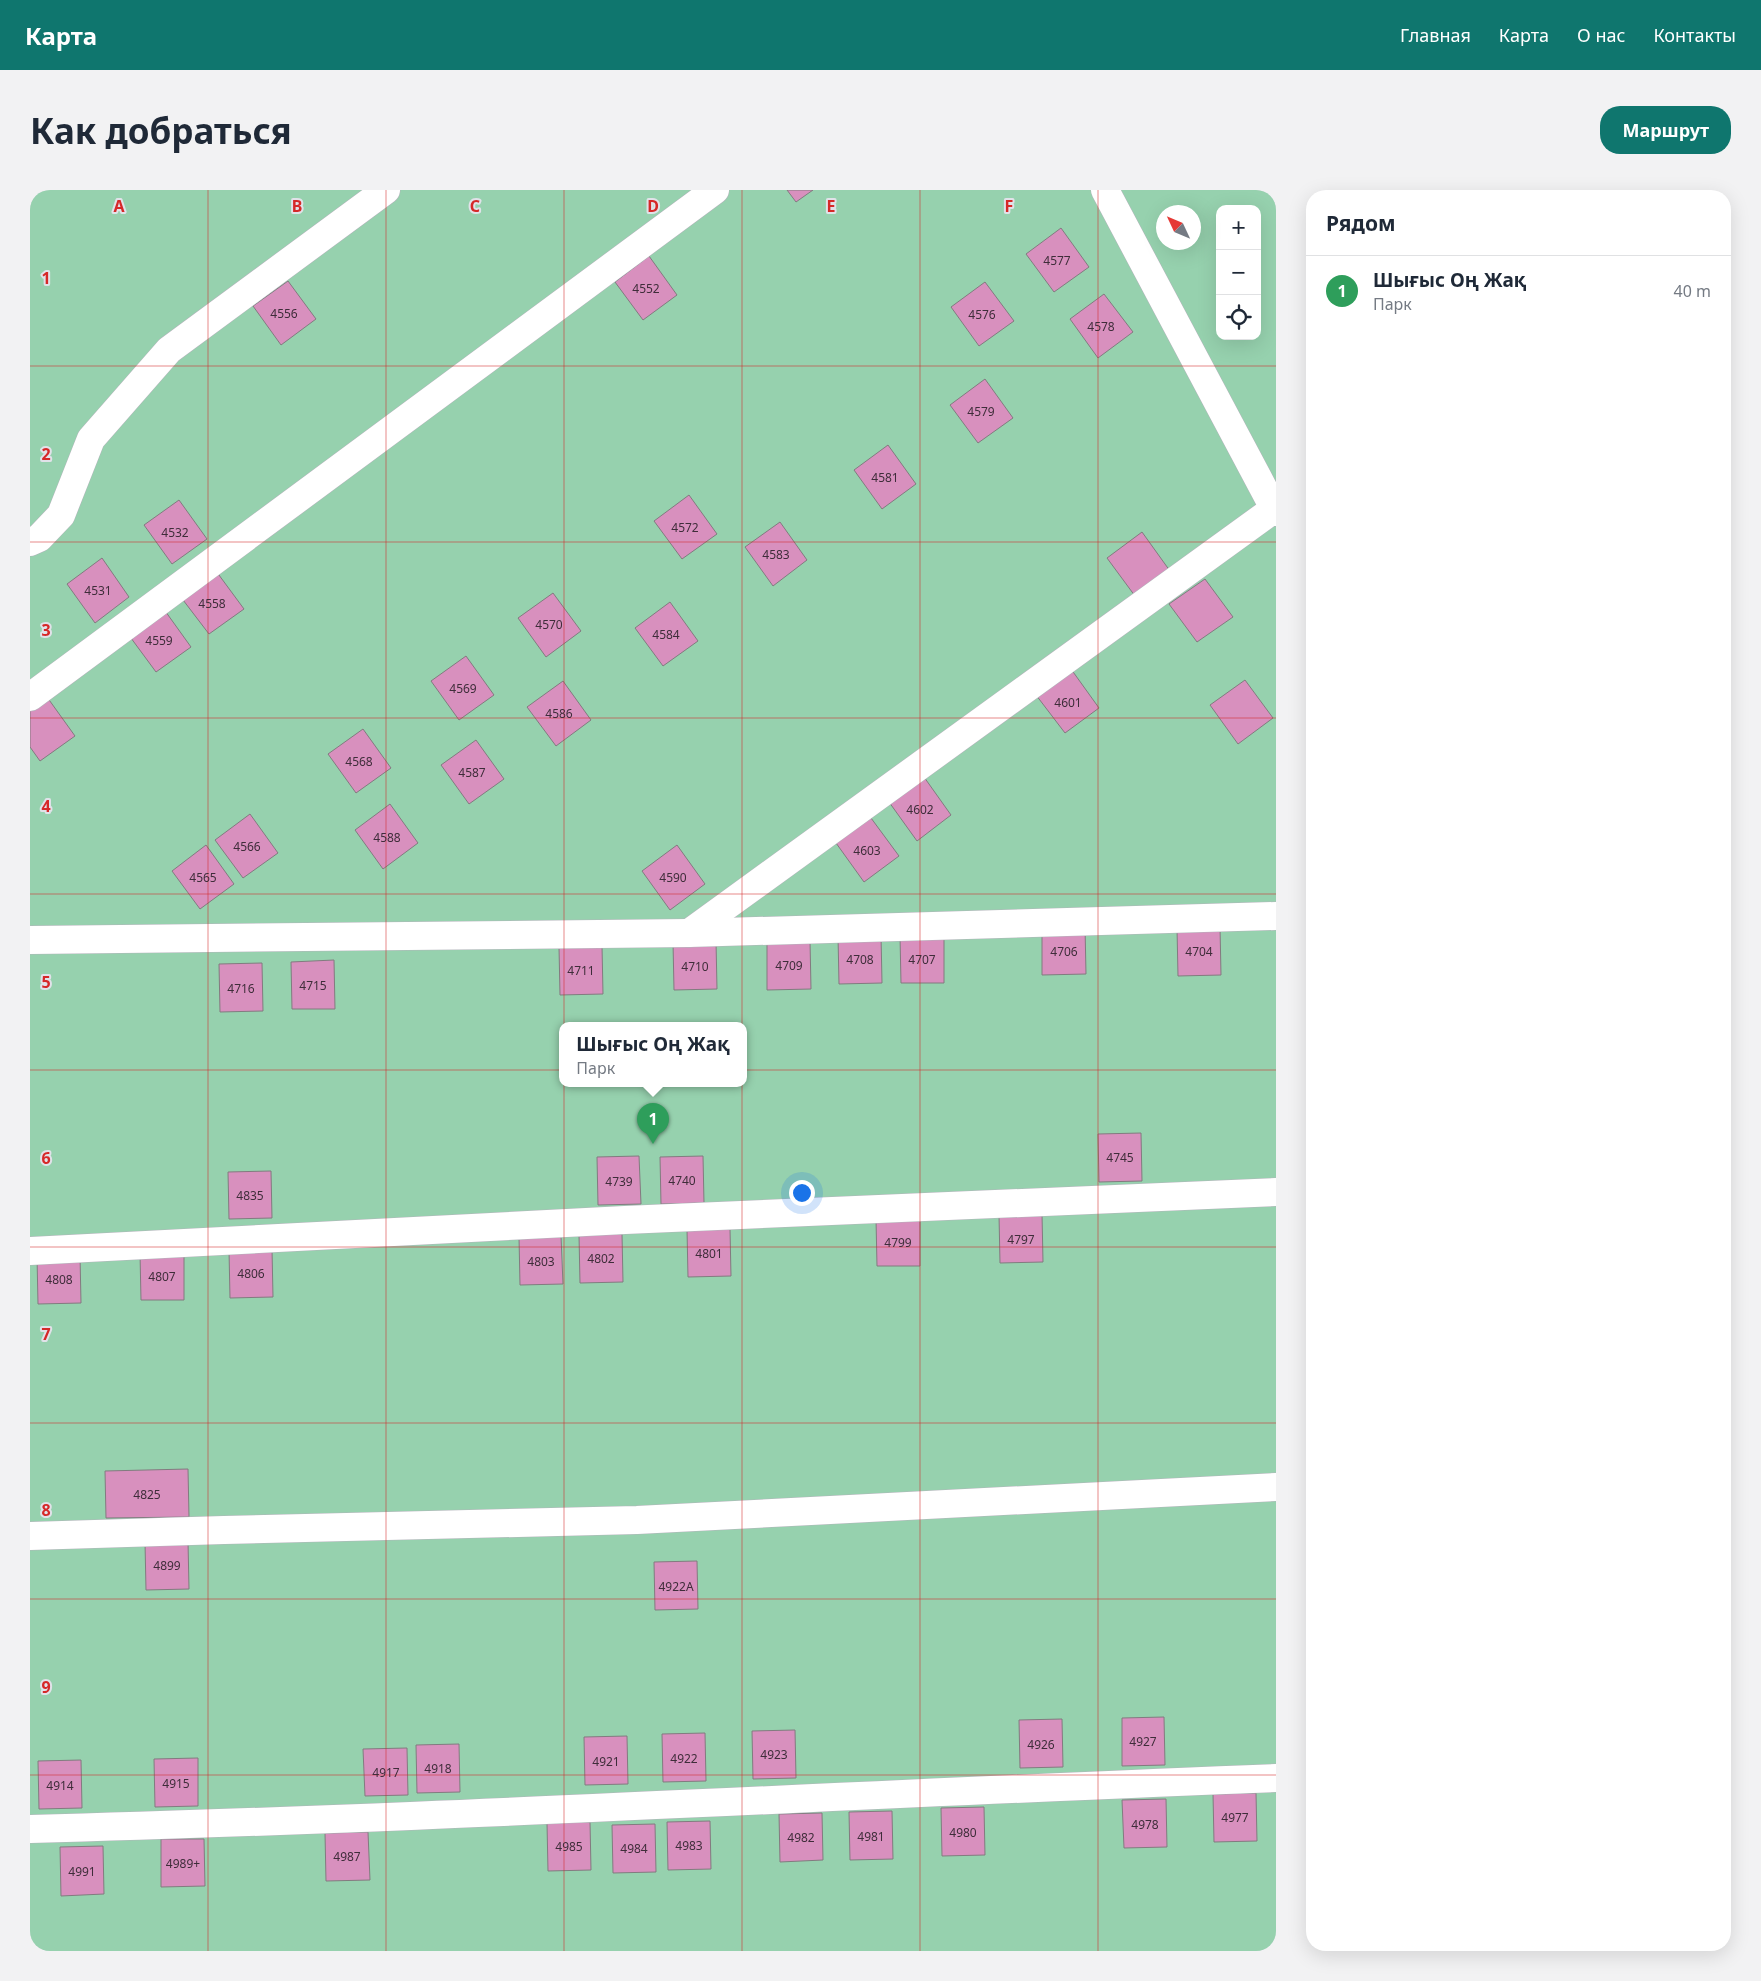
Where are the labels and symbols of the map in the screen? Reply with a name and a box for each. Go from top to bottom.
text: A [113,195,125,217]
text: B [292,195,302,217]
text: C [470,195,480,217]
text: D [647,195,659,217]
text: E [827,195,836,217]
text: F [1005,195,1013,217]
north arrow [1156,205,1201,250]
house number: 4577 [1043,252,1071,269]
text: 1 [41,267,51,289]
house number: 4552 [632,280,660,297]
house number: 4556 [270,305,298,322]
house number: 4576 [968,306,996,323]
house number: 4578 [1087,318,1115,335]
house number: 4579 [967,403,995,420]
text: 2 [41,443,51,465]
house number: 4581 [871,469,899,486]
house number: 4572 [671,519,699,536]
house number: 4532 [161,524,189,541]
house number: 4583 [762,546,790,563]
house number: 4531 [84,582,112,599]
house number: 4558 [198,595,226,612]
house number: 4570 [535,616,563,633]
text: 3 [41,619,51,641]
house number: 4584 [652,626,680,643]
house number: 4559 [145,632,173,649]
house number: 4569 [449,680,477,697]
house number: 4601 [1054,694,1082,711]
house number: 4586 [545,705,573,722]
house number: 4568 [345,753,373,770]
house number: 4587 [458,764,486,781]
text: 4 [41,795,51,817]
house number: 4602 [906,801,934,818]
house number: 4588 [373,829,401,846]
house number: 4566 [233,838,261,855]
house number: 4603 [853,842,881,859]
house number: 4565 [189,869,217,886]
house number: 4590 [659,869,687,886]
house number: 4706 [1050,943,1078,960]
house number: 4704 [1185,943,1213,960]
house number: 4708 [846,951,874,968]
house number: 4707 [908,951,936,968]
house number: 4709 [775,957,803,974]
house number: 4710 [681,958,709,975]
house number: 4711 [567,962,595,979]
text: 5 [41,971,51,993]
house number: 4715 [299,977,327,994]
house number: 4716 [227,980,255,997]
pin: 1 [637,1103,669,1144]
text: 6 [41,1147,51,1169]
house number: 4745 [1106,1149,1134,1166]
house number: 4740 [668,1172,696,1189]
house number: 4739 [605,1173,633,1190]
your location [789,1180,815,1206]
house number: 4835 [236,1187,264,1204]
house number: 4797 [1007,1231,1035,1248]
house number: 4799 [884,1234,912,1251]
house number: 4801 [695,1245,723,1262]
house number: 4802 [587,1250,615,1267]
house number: 4803 [527,1253,555,1270]
house number: 4806 [237,1265,265,1282]
house number: 4807 [148,1268,176,1285]
house number: 4808 [45,1271,73,1288]
text: 7 [41,1323,51,1345]
house number: 4825 [133,1486,161,1503]
text: 8 [41,1499,51,1521]
house number: 4899 [153,1557,181,1574]
house number: 4922А [658,1578,694,1595]
text: 9 [41,1676,51,1698]
house number: 4927 [1129,1733,1157,1750]
house number: 4926 [1027,1736,1055,1753]
house number: 4923 [760,1746,788,1763]
house number: 4922 [670,1750,698,1767]
house number: 4921 [592,1753,620,1770]
house number: 4918 [424,1760,452,1777]
house number: 4917 [372,1764,400,1781]
house number: 4915 [162,1775,190,1792]
house number: 4914 [46,1777,74,1794]
house number: 4977 [1221,1809,1249,1826]
house number: 4978 [1131,1816,1159,1833]
house number: 4980 [949,1824,977,1841]
house number: 4981 [857,1828,885,1845]
house number: 4982 [787,1829,815,1846]
house number: 4983 [675,1837,703,1854]
house number: 4985 [555,1838,583,1855]
house number: 4984 [620,1840,648,1857]
house number: 4987 [333,1848,361,1865]
house number: 4989+ [166,1855,200,1872]
house number: 4991 [68,1863,96,1880]

